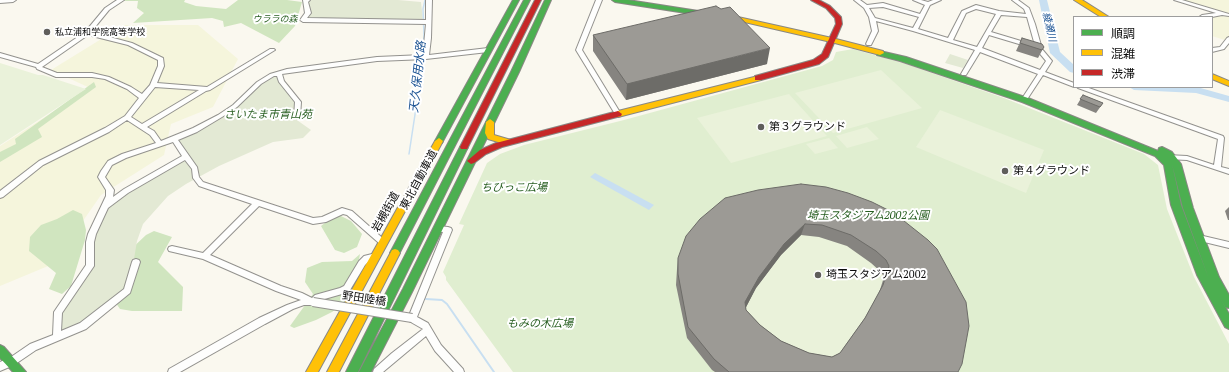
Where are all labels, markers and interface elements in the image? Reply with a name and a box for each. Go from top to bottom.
water label: 綾瀬川 [1040,11,1058,43]
park label: ウララの森 [253,14,297,24]
legend [1073,16,1213,88]
text: 順調 [1111,26,1135,41]
marker: 私立浦和学院高等学校 [42,27,52,37]
place label: 私立浦和学院高等学校 [55,27,145,37]
water label: 天久保用水路 [407,40,429,114]
text: 混雑 [1111,46,1135,61]
text: 渋滞 [1111,66,1135,81]
park label: さいたま市青山苑 [224,108,312,122]
place label: 第３グラウンド [769,120,846,134]
marker: 第３グラウンド [756,122,766,132]
street label: 東北自動車道 [398,148,440,212]
place label: 第４グラウンド [1013,164,1090,178]
marker: 第４グラウンド [1000,166,1010,176]
park label: ちびっこ広場 [481,181,547,195]
street label: 岩槻街道 [370,190,402,234]
park label: 埼玉スタジアム2002公園 [807,209,929,223]
place label: 埼玉スタジアム2002 [826,268,926,282]
marker: 埼玉スタジアム2002 [813,270,823,280]
street label: 野田陸橋 [341,289,387,309]
park label: もみの木広場 [507,317,573,331]

